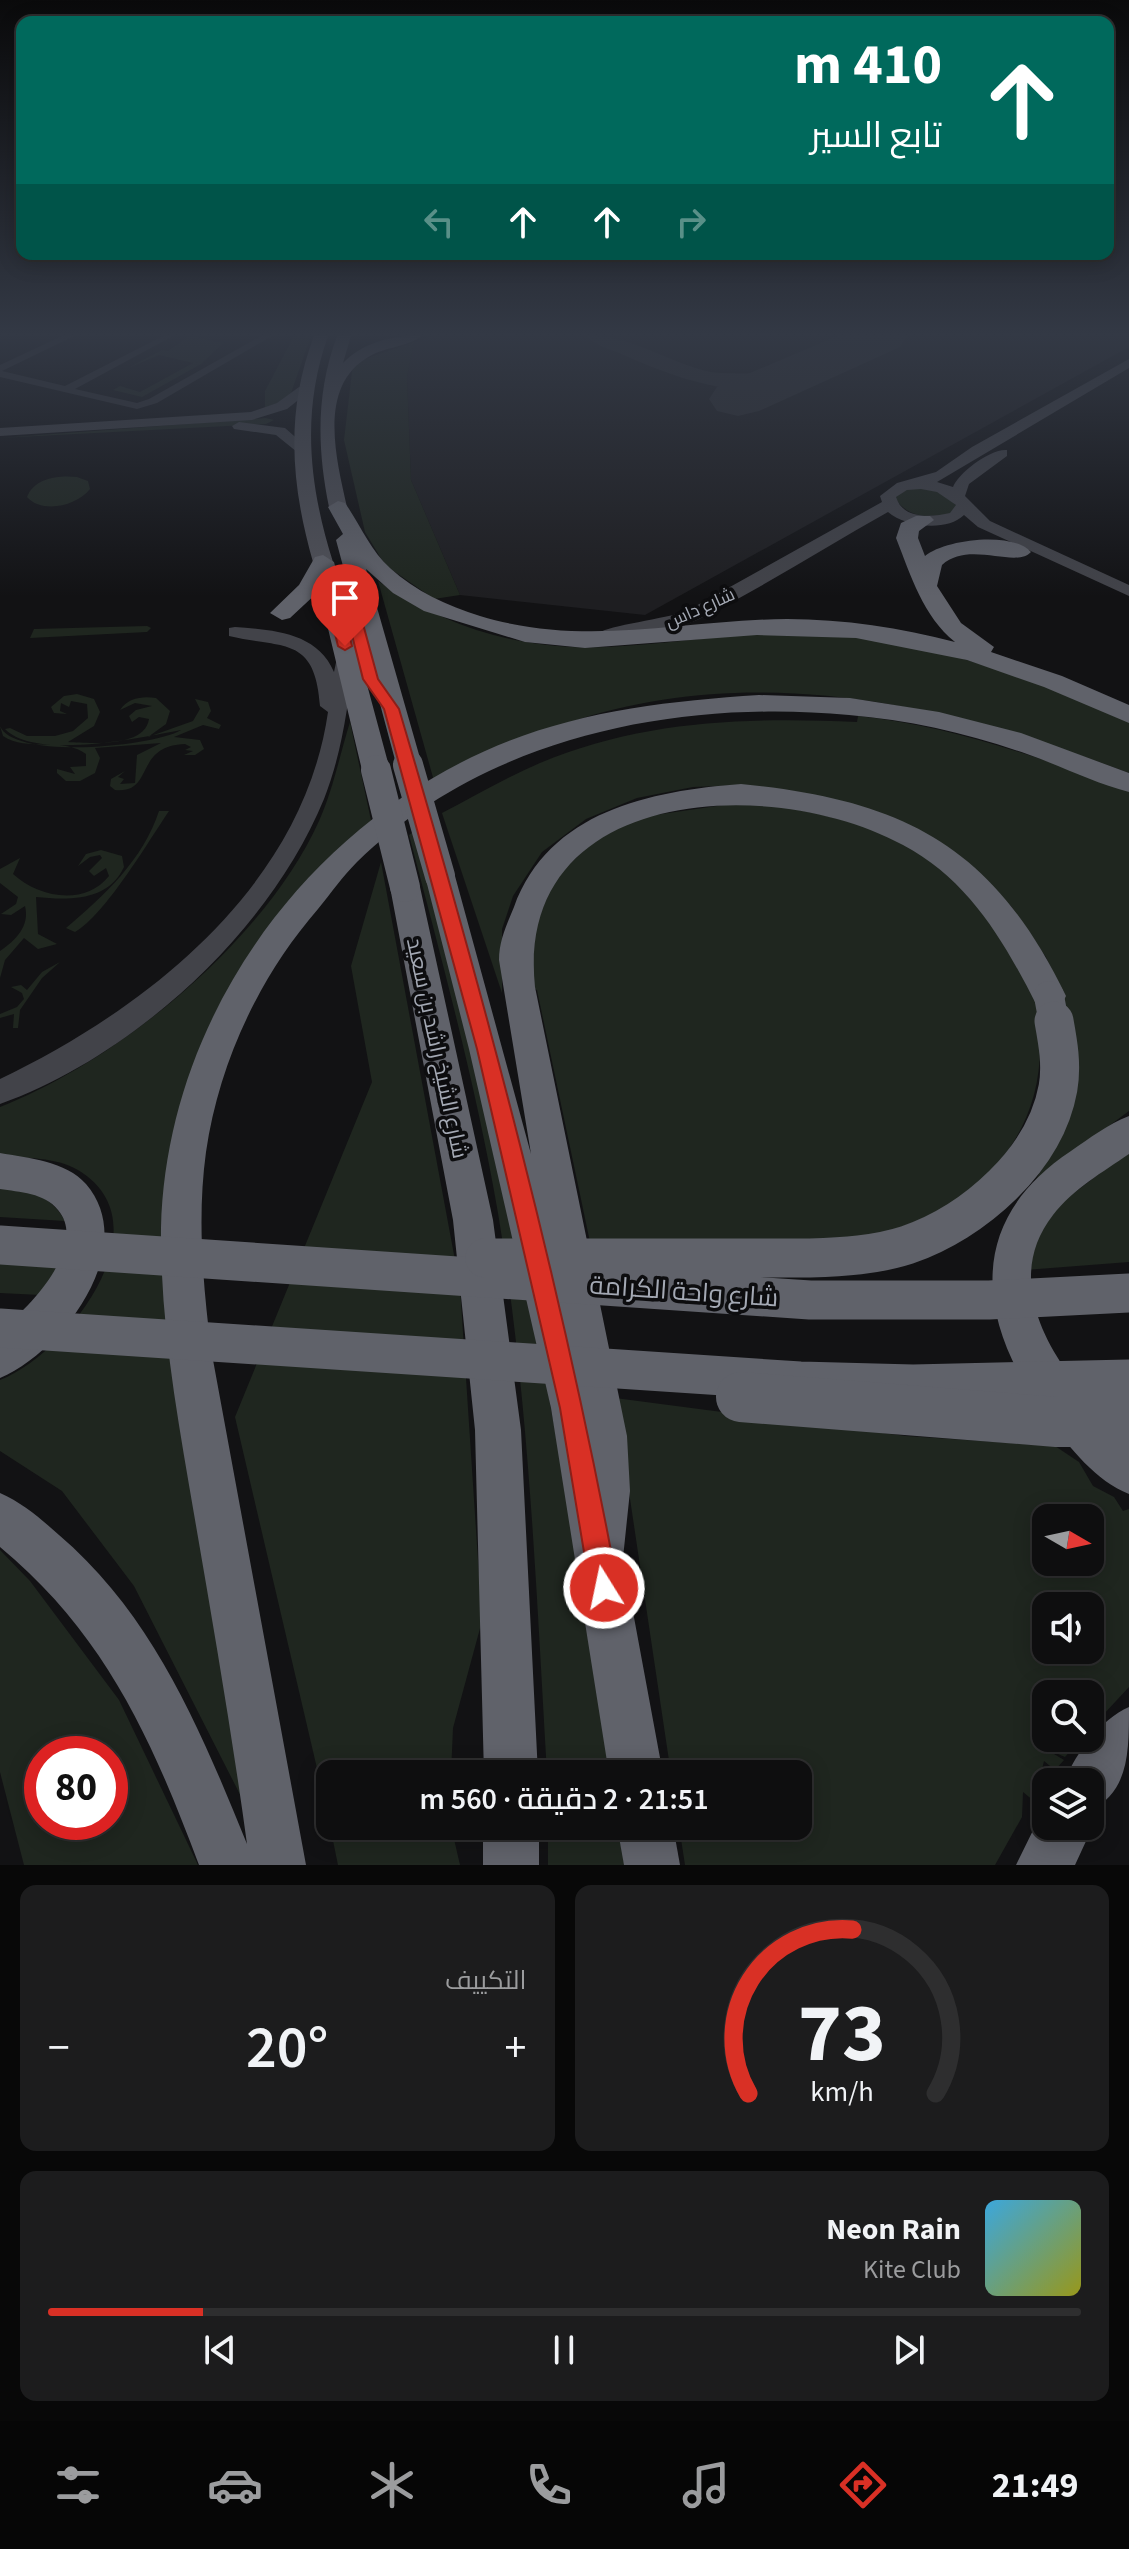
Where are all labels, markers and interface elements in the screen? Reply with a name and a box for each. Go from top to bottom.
text: 410 m [794,26,942,105]
icon: ahead [970,48,1074,152]
text: تابع السير [810,110,942,161]
icon: left [417,200,461,244]
icon: ahead [501,200,545,244]
icon: ahead [585,200,629,244]
icon: right [669,200,713,244]
pin [311,564,379,646]
icon: arrive [323,576,367,620]
street label: شارع داس [661,582,739,635]
street label: شارع الشيخ راشد بن سعيد [398,935,476,1161]
street label: شارع واحة الكرامة [588,1266,780,1317]
north arrow [1032,1504,1104,1576]
map controls [1032,1504,1104,1840]
position arrow [562,1546,646,1630]
button: sound [1032,1592,1104,1664]
button: search [1032,1680,1104,1752]
speed limit sign: 80 [24,1736,128,1840]
button: layers [1032,1768,1104,1840]
text: 21:51 · 2 دقيقة · 560 m [419,1778,709,1821]
text: التكييف [445,1962,527,1999]
text: 73 [798,1975,886,2093]
text: 20° [246,2006,328,2091]
text: − [48,2017,70,2080]
text: + [505,2017,526,2080]
text: km/h [810,2072,873,2112]
text: Neon Rain [826,2208,961,2251]
text: Kite Club [863,2251,961,2288]
icon: previous [198,2328,242,2372]
icon: pause [542,2328,586,2372]
icon: next [887,2328,931,2372]
icon: filters [50,2457,106,2513]
icon: car [207,2457,263,2513]
icon: climate [364,2457,420,2513]
icon: phone [521,2457,577,2513]
icon: music [678,2457,734,2513]
icon: directions [835,2457,891,2513]
text: 21:49 [992,2460,1079,2511]

